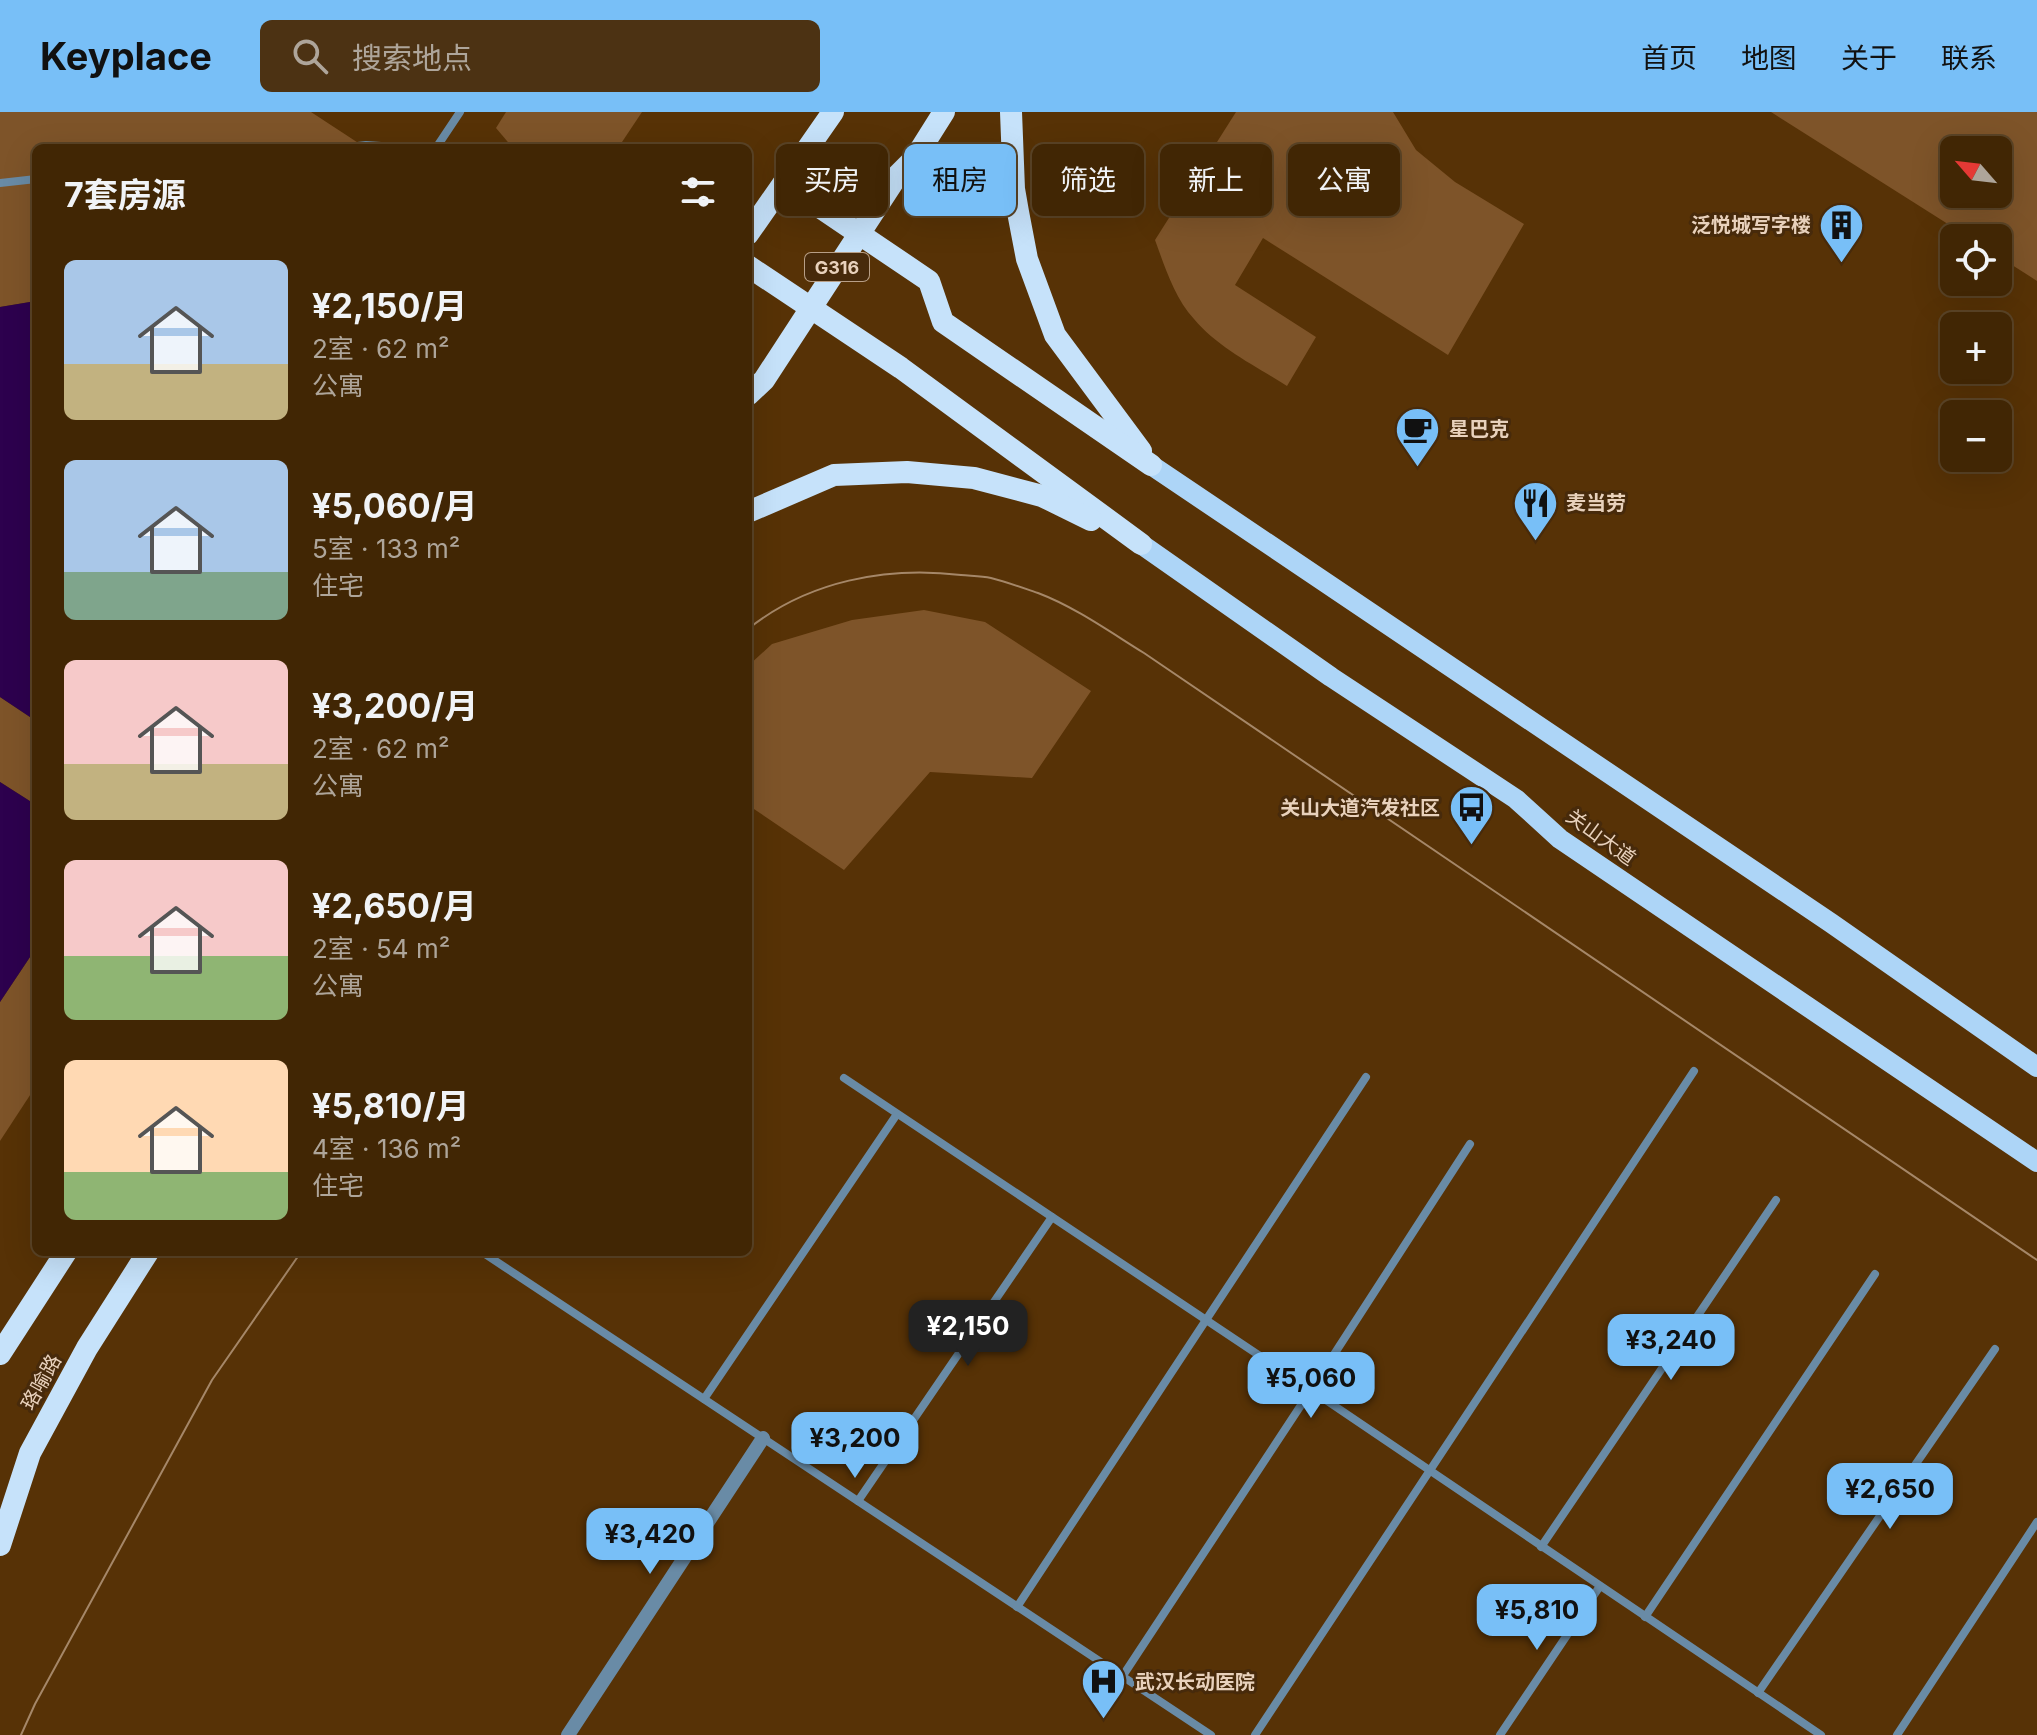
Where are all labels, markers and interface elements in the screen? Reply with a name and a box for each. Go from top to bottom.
search box [260,20,820,92]
text: Keyplace [40,33,212,79]
icon: search [288,34,332,78]
text: 搜索地点 [352,40,472,76]
text: 首页 [1641,41,1697,75]
text: 地图 [1741,41,1797,75]
text: 关于 [1841,41,1897,75]
text: 联系 [1941,41,1997,75]
north arrow [1940,136,2012,208]
map controls [1940,136,2012,472]
chip: 买房 [776,144,888,216]
chip: 租房 [904,144,1016,216]
chip: 筛选 [1032,144,1144,216]
chip: 新上 [1160,144,1272,216]
chip: 公寓 [1288,144,1400,216]
icon: filters [676,170,720,214]
text: 7套房源 [64,174,186,215]
building icon: 泛悦城写字楼 [1818,201,1866,264]
place label: 泛悦城写字楼 [1691,213,1811,237]
button: locate [1940,224,2012,296]
road number: G316 [805,253,869,281]
text: ¥2,150/月 [312,285,468,326]
icon: home [128,292,224,388]
button: + [1940,312,2012,384]
text: 2室 · 62 m² [312,333,450,364]
text: 公寓 [312,370,364,401]
button: − [1940,400,2012,472]
cafe icon: 星巴克 [1394,405,1442,468]
place label: 星巴克 [1449,417,1509,441]
restaurant icon: 麦当劳 [1511,479,1559,542]
text: ¥5,060/月 [312,485,478,526]
place label: 麦当劳 [1566,491,1626,515]
icon: home [128,492,224,588]
text: 5室 · 133 m² [312,533,460,564]
text: 住宅 [312,570,364,601]
text: ¥3,200/月 [312,685,478,726]
icon: home [128,692,224,788]
text: 2室 · 62 m² [312,733,450,764]
text: 公寓 [312,770,364,801]
bus stop icon: 关山大道汽发社区 [1447,784,1495,847]
place label: 关山大道汽发社区 [1280,796,1440,820]
street label: 关山大道 [1562,804,1640,870]
text: ¥2,650/月 [312,885,477,926]
icon: home [128,892,224,988]
text: 2室 · 54 m² [312,933,450,964]
text: 公寓 [312,970,364,1001]
text: ¥5,810/月 [312,1085,470,1126]
icon: home [128,1092,224,1188]
text: 4室 · 136 m² [312,1133,461,1164]
text: 住宅 [312,1170,364,1201]
pin: ¥2,150 [903,1300,1033,1368]
text: ¥2,150 [927,1310,1009,1341]
pin: ¥3,240 [1606,1314,1736,1382]
text: ¥3,240 [1626,1324,1716,1355]
street label: 珞喻路 [16,1350,66,1414]
pin: ¥5,060 [1246,1352,1376,1420]
text: ¥5,060 [1266,1362,1356,1393]
pin: ¥3,200 [790,1412,920,1480]
text: ¥3,200 [809,1422,901,1453]
pin: ¥2,650 [1825,1463,1955,1531]
text: ¥2,650 [1845,1473,1935,1504]
pin: ¥3,420 [585,1508,715,1576]
text: ¥3,420 [604,1518,696,1549]
pin: ¥5,810 [1472,1584,1602,1652]
text: ¥5,810 [1495,1594,1579,1625]
hospital icon: 武汉长动医院 [1080,1658,1128,1721]
place label: 武汉长动医院 [1135,1670,1255,1694]

